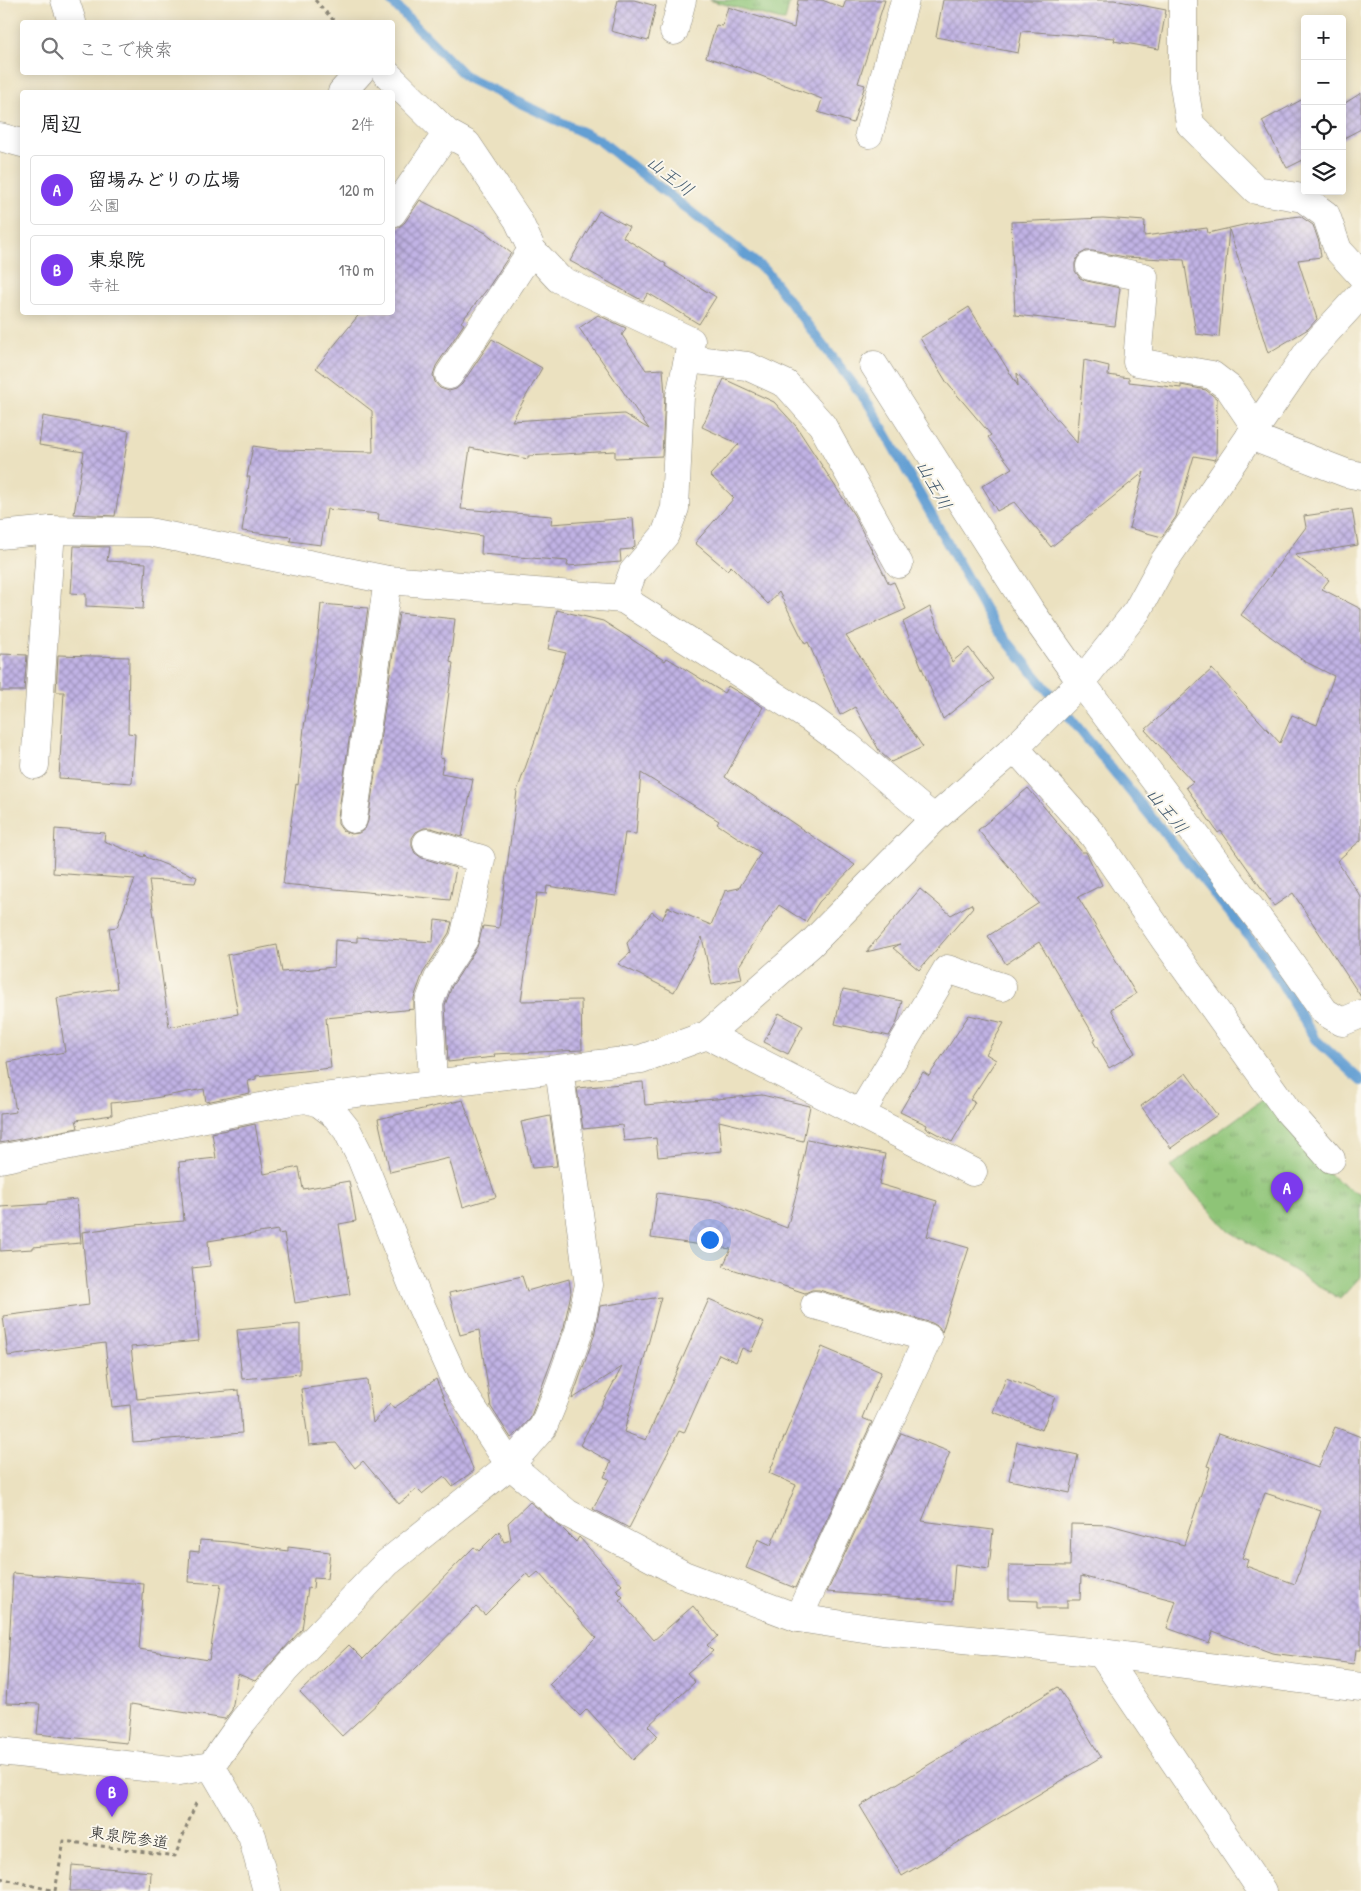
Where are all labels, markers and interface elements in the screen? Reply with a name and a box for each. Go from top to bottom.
map controls [1301,15,1346,195]
button: + [1301,15,1346,60]
search box [20,20,395,75]
icon: search [38,34,66,62]
text: ここで検索 [78,36,173,62]
button: − [1301,60,1346,105]
button: locate [1301,105,1346,150]
text: 周辺 [40,109,82,138]
text: 2件 [352,113,375,135]
water label: 山王川 [641,149,699,202]
button: layers [1301,150,1346,195]
text: 留場みどりの広場 [88,166,240,192]
text: A [53,179,61,201]
text: 120 m [339,179,374,201]
text: 公園 [88,194,120,216]
text: 東泉院 [88,246,145,272]
text: B [53,259,61,281]
text: 170 m [339,259,374,281]
text: 寺社 [88,274,120,296]
water label: 山王川 [910,455,958,514]
water label: 山王川 [1141,782,1194,840]
pin: A [1271,1172,1303,1213]
your location [697,1227,723,1253]
pin: B [96,1776,128,1817]
street label: 東泉院参道 [88,1821,170,1853]

